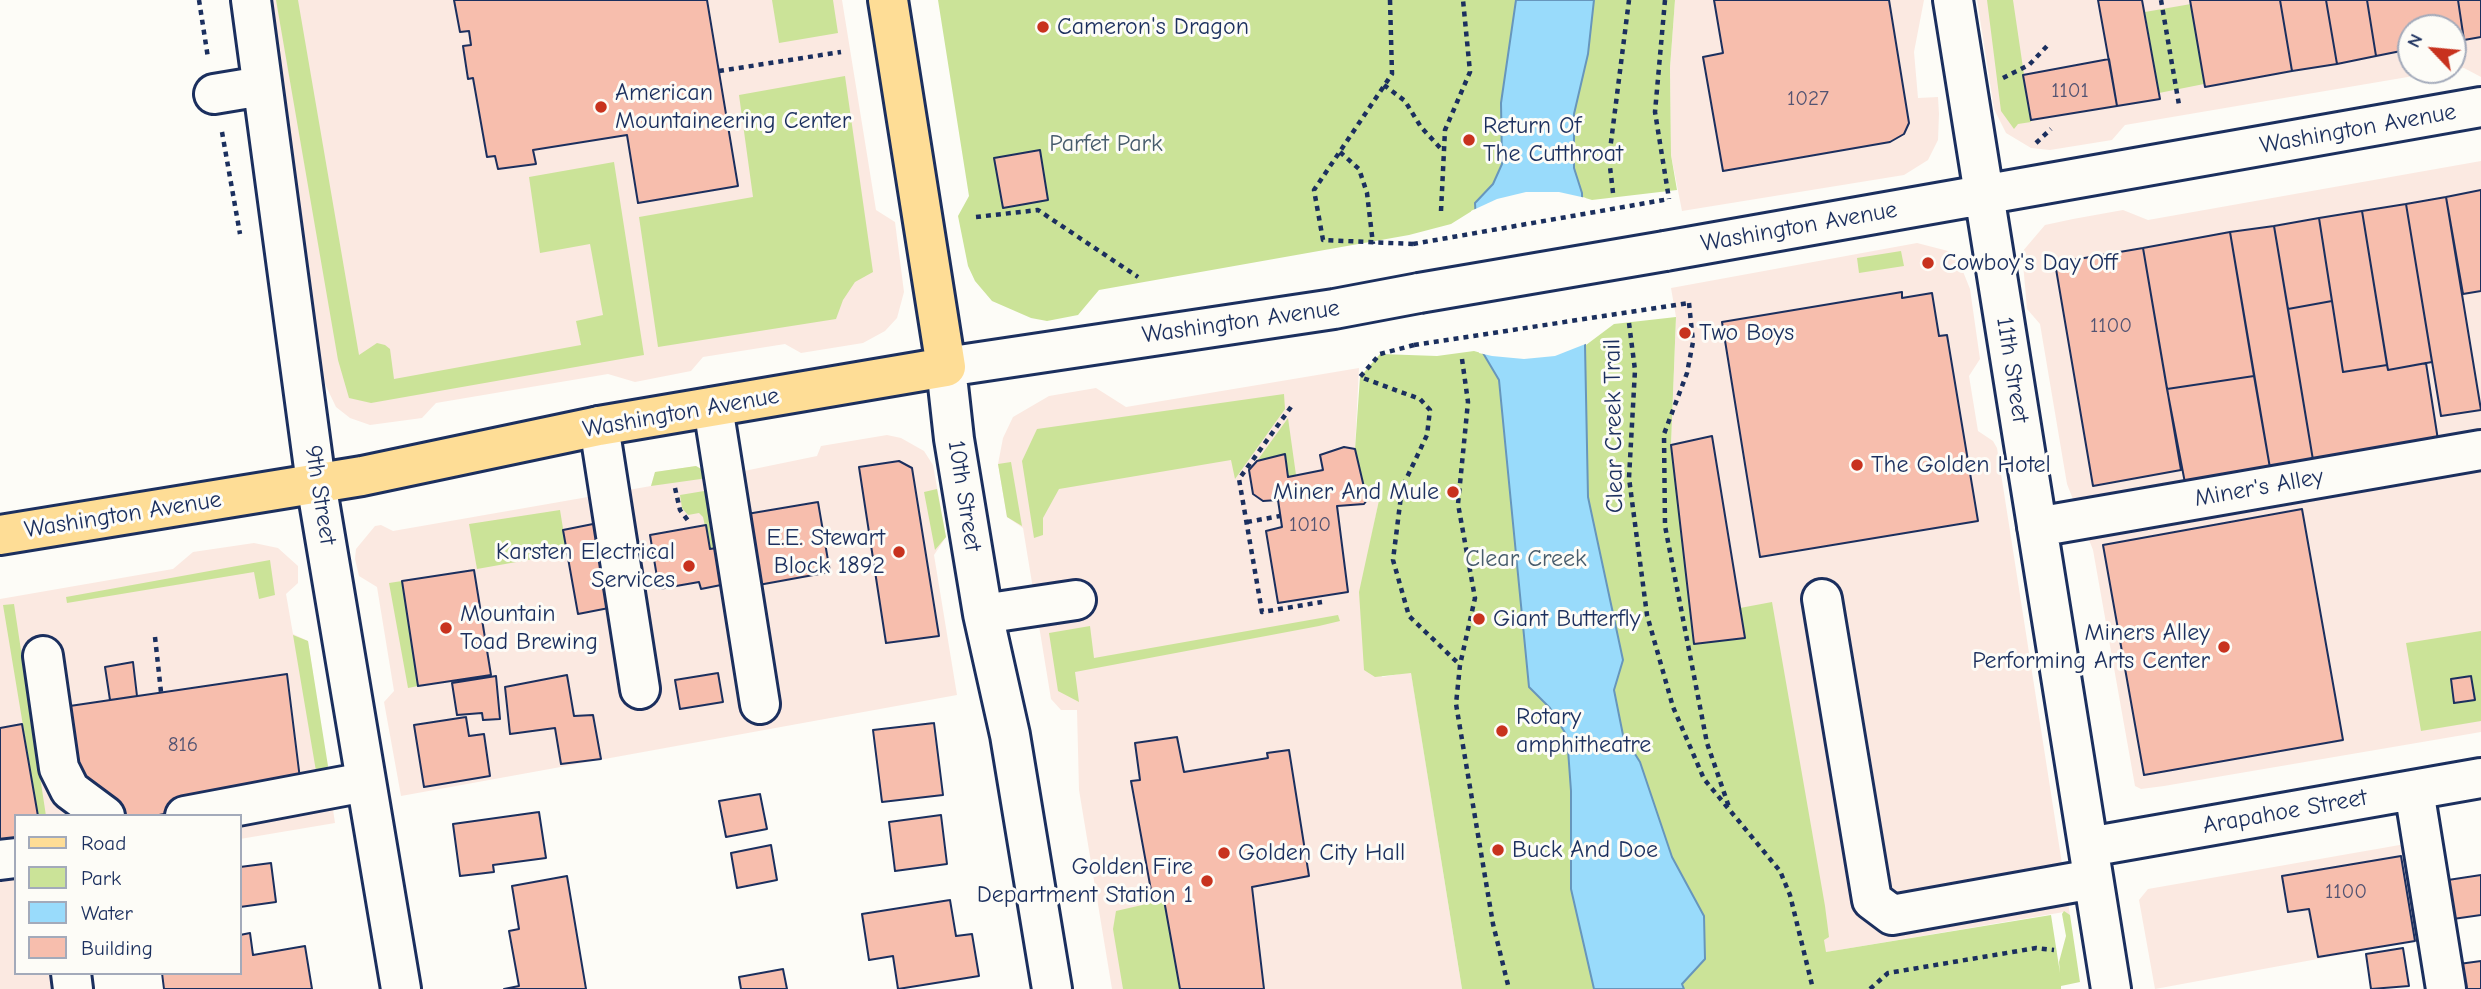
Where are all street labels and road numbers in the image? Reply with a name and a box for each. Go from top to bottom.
street label: Washington Avenue [2257,98,2459,160]
street label: Washington Avenue [1698,196,1900,258]
street label: Washington Avenue [1140,294,1342,350]
street label: 11th Street [1989,315,2035,425]
street label: Clear Creek Trail [1598,339,1630,513]
street label: Washington Avenue [580,382,782,444]
street label: 10th Street [941,438,987,554]
street label: 9th Street [298,443,342,547]
street label: Miner's Alley [2192,463,2326,513]
street label: Washington Avenue [22,485,224,545]
street label: Arapahoe Street [2201,783,2369,841]

